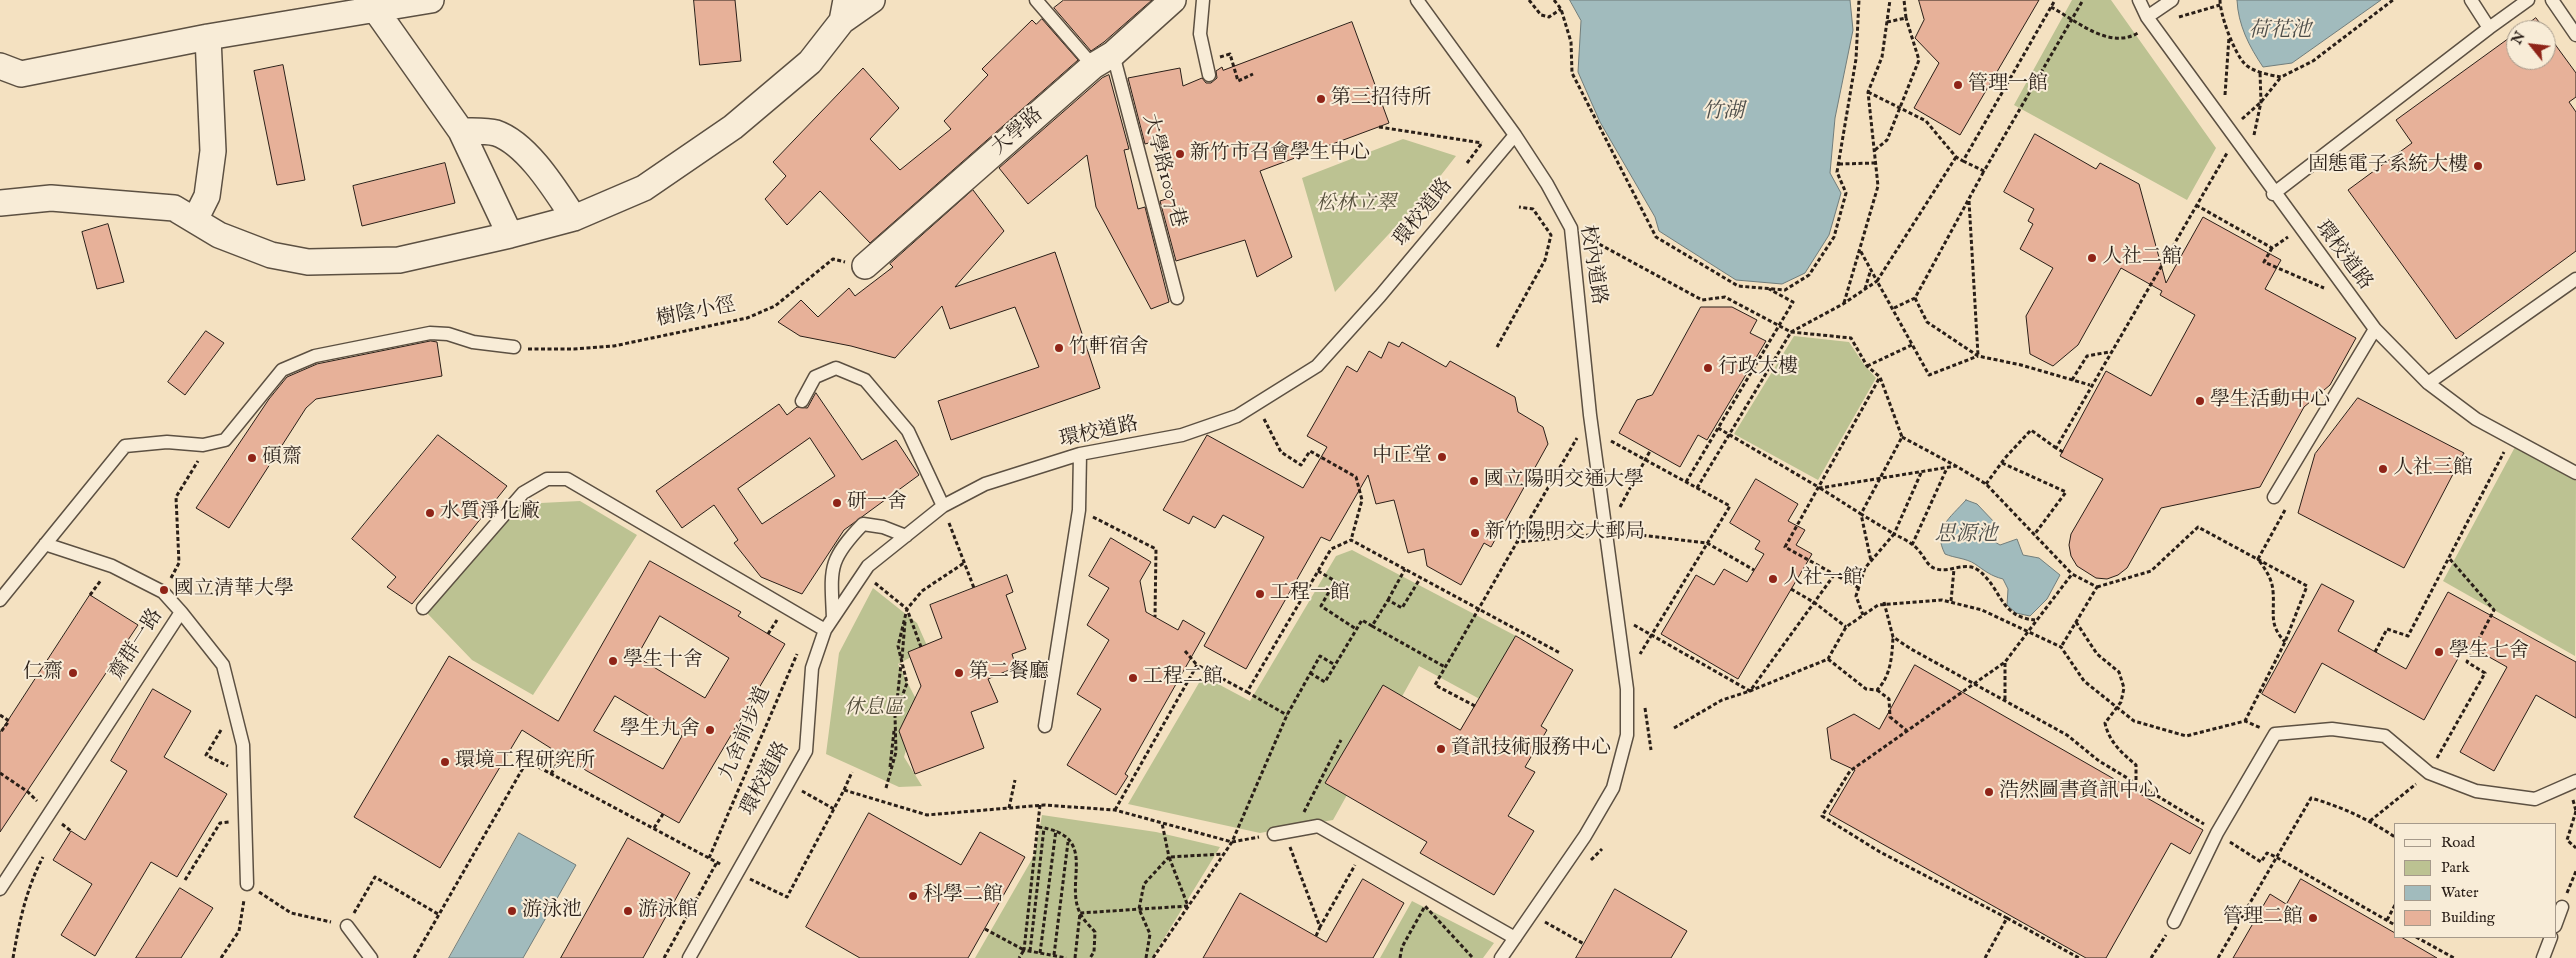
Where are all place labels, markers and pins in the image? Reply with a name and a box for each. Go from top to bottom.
place label: 管理一館 [1968,73,2048,97]
marker: 管理一館 [1952,79,1964,91]
place label: 第三招待所 [1331,87,1431,111]
marker: 第三招待所 [1315,93,1327,105]
place label: 新竹市召會學生中心 [1190,142,1370,166]
marker: 新竹市召會學生中心 [1174,148,1186,160]
place label: 固態電子系統大樓 [2308,154,2468,178]
marker: 固態電子系統大樓 [2472,160,2484,172]
place label: 人社二舘 [2102,246,2182,270]
marker: 人社二舘 [2086,252,2098,264]
place label: 竹軒宿舍 [1069,336,1149,360]
marker: 竹軒宿舍 [1053,342,1065,354]
place label: 行政大樓 [1718,356,1798,380]
marker: 行政大樓 [1702,362,1714,374]
place label: 學生活動中心 [2210,389,2330,413]
marker: 學生活動中心 [2194,395,2206,407]
place label: 中正堂 [1372,445,1432,469]
place label: 碩齋 [262,446,302,470]
marker: 中正堂 [1436,451,1448,463]
marker: 碩齋 [246,452,258,464]
place label: 人社三館 [2393,457,2473,481]
marker: 人社三館 [2377,463,2389,475]
place label: 國立陽明交通大學 [1484,469,1644,493]
marker: 國立陽明交通大學 [1468,475,1480,487]
place label: 研一舍 [847,491,907,515]
marker: 研一舍 [831,497,843,509]
place label: 水質淨化廠 [440,501,540,525]
marker: 水質淨化廠 [424,507,436,519]
place label: 新竹陽明交大郵局 [1485,521,1645,545]
marker: 新竹陽明交大郵局 [1469,527,1481,539]
place label: 人社一館 [1783,567,1863,591]
marker: 人社一館 [1767,573,1779,585]
place label: 國立清華大學 [174,578,294,602]
place label: 工程一館 [1270,582,1350,606]
marker: 國立清華大學 [158,584,170,596]
marker: 工程一館 [1254,588,1266,600]
place label: 學生七舍 [2449,640,2529,664]
marker: 學生七舍 [2433,646,2445,658]
place label: 學生十舍 [623,649,703,673]
marker: 學生十舍 [607,655,619,667]
place label: 仁齋 [23,661,63,685]
place label: 第二餐廳 [969,661,1049,685]
place label: 工程二館 [1143,666,1223,690]
marker: 仁齋 [67,667,79,679]
marker: 第二餐廳 [953,667,965,679]
marker: 工程二館 [1127,672,1139,684]
place label: 學生九舍 [620,718,700,742]
marker: 學生九舍 [704,724,716,736]
place label: 資訊技術服務中心 [1451,737,1611,761]
marker: 資訊技術服務中心 [1435,743,1447,755]
place label: 環境工程研究所 [455,750,595,774]
marker: 環境工程研究所 [439,756,451,768]
place label: 浩然圖書資訊中心 [1999,780,2159,804]
marker: 浩然圖書資訊中心 [1983,786,1995,798]
place label: 科學二館 [923,884,1003,908]
marker: 科學二館 [907,890,919,902]
place label: 游泳池 [522,899,582,923]
place label: 游泳館 [638,899,698,923]
marker: 游泳池 [506,905,518,917]
marker: 游泳館 [622,905,634,917]
place label: 管理二館 [2223,906,2303,930]
marker: 管理二館 [2307,912,2319,924]

